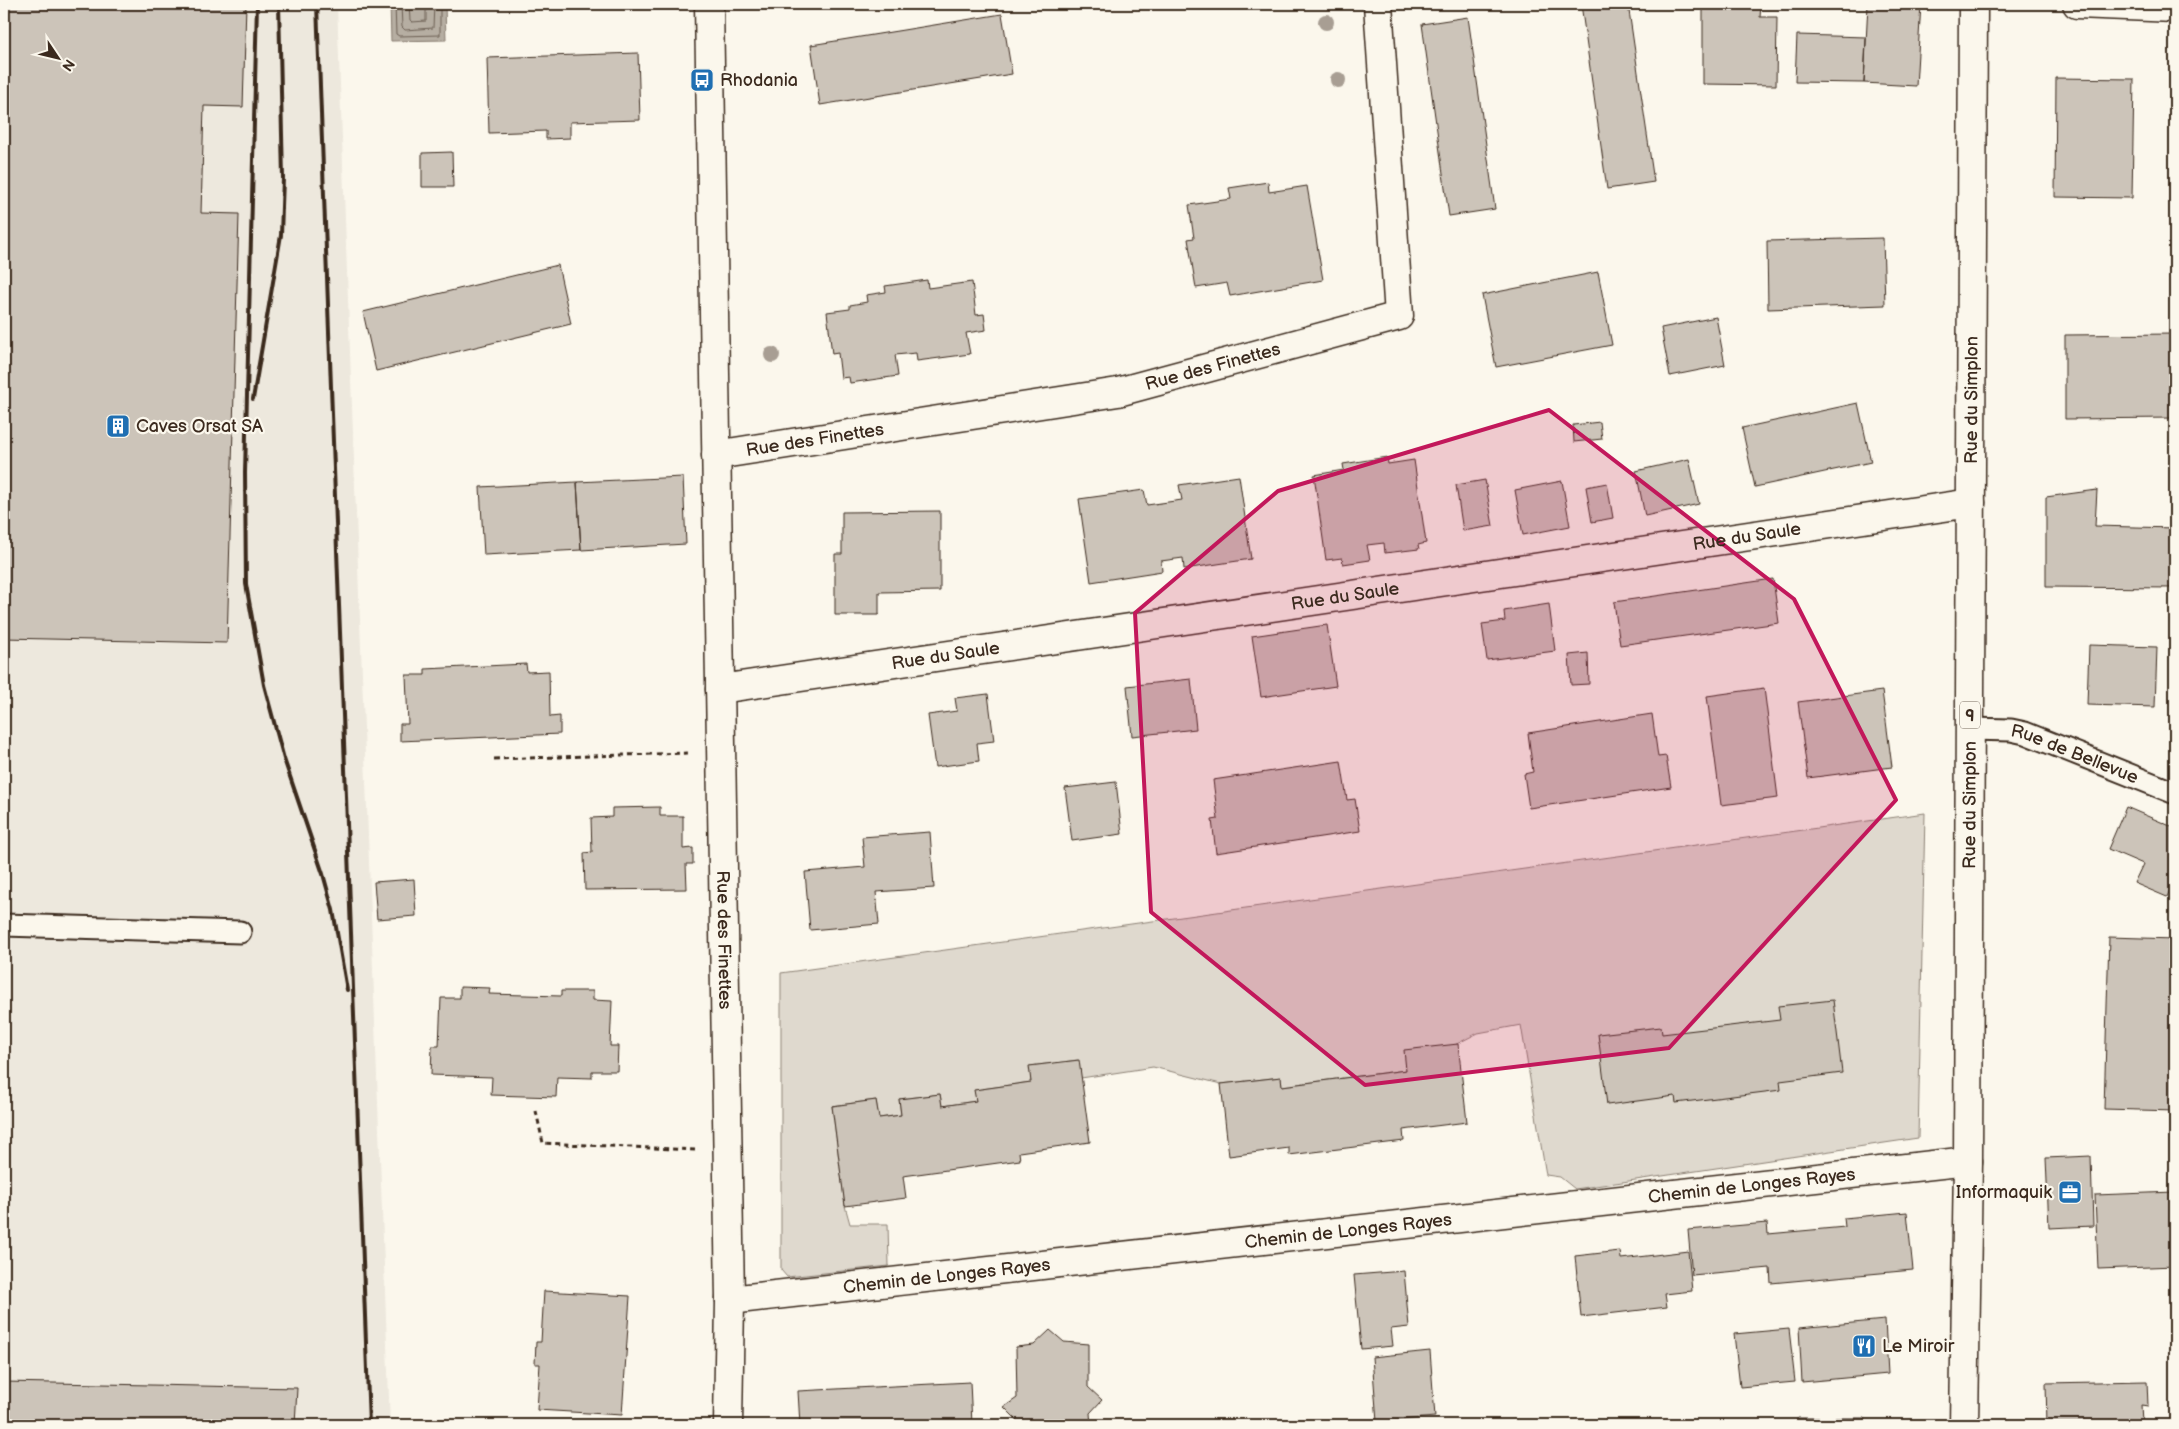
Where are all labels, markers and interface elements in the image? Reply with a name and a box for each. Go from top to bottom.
north arrow [32,32,82,82]
text: N [58,56,78,74]
bus stop icon: Rhodania [689,67,715,93]
place label: Rhodania [720,70,798,91]
street label: Rue du Simplon [1961,336,1983,464]
street label: Rue des Finettes [1143,339,1283,395]
building icon: Caves Orsat SA [105,413,131,439]
place label: Caves Orsat SA [136,416,263,437]
street label: Rue des Finettes [745,419,885,461]
street label: Rue du Saule [1691,518,1803,555]
street label: Rue du Saule [1290,578,1401,615]
street label: Rue du Saule [890,638,1001,674]
road number: 9 [1960,702,1980,728]
street label: Rue de Bellevue [2009,720,2142,788]
street label: Rue du Simplon [1959,741,1981,869]
street label: Rue des Finettes [712,870,735,1010]
street label: Chemin de Longes Rayes [1647,1164,1856,1208]
office icon: Informaquik [2057,1179,2083,1205]
place label: Informaquik [1956,1182,2052,1203]
street label: Chemin de Longes Rayes [1244,1209,1453,1253]
street label: Chemin de Longes Rayes [842,1254,1051,1298]
restaurant icon: Le Miroir [1851,1333,1877,1359]
place label: Le Miroir [1882,1336,1955,1357]

